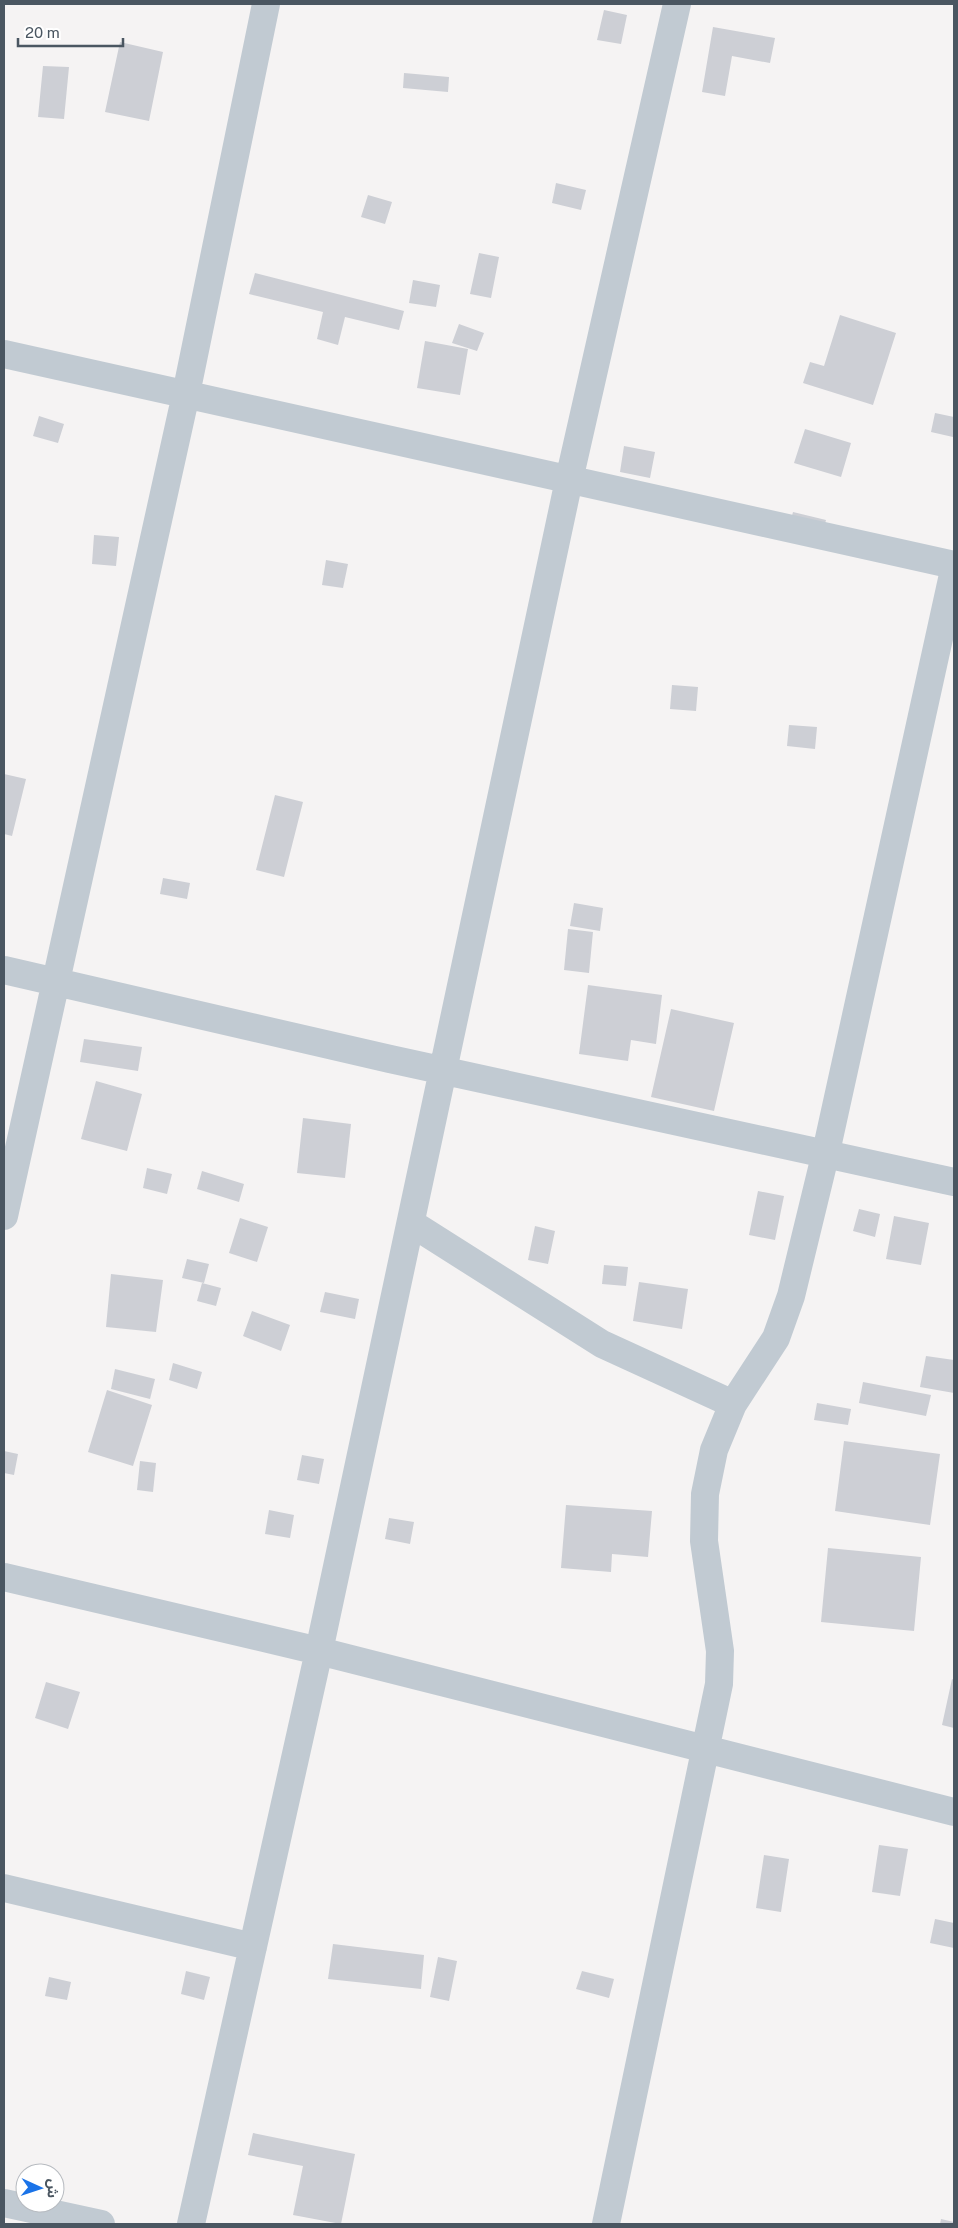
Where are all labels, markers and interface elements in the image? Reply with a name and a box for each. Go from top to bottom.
scale bar [18,15,122,47]
text: 20 m [25,24,60,41]
north arrow [15,2163,65,2213]
text: ش [44,2179,61,2199]

